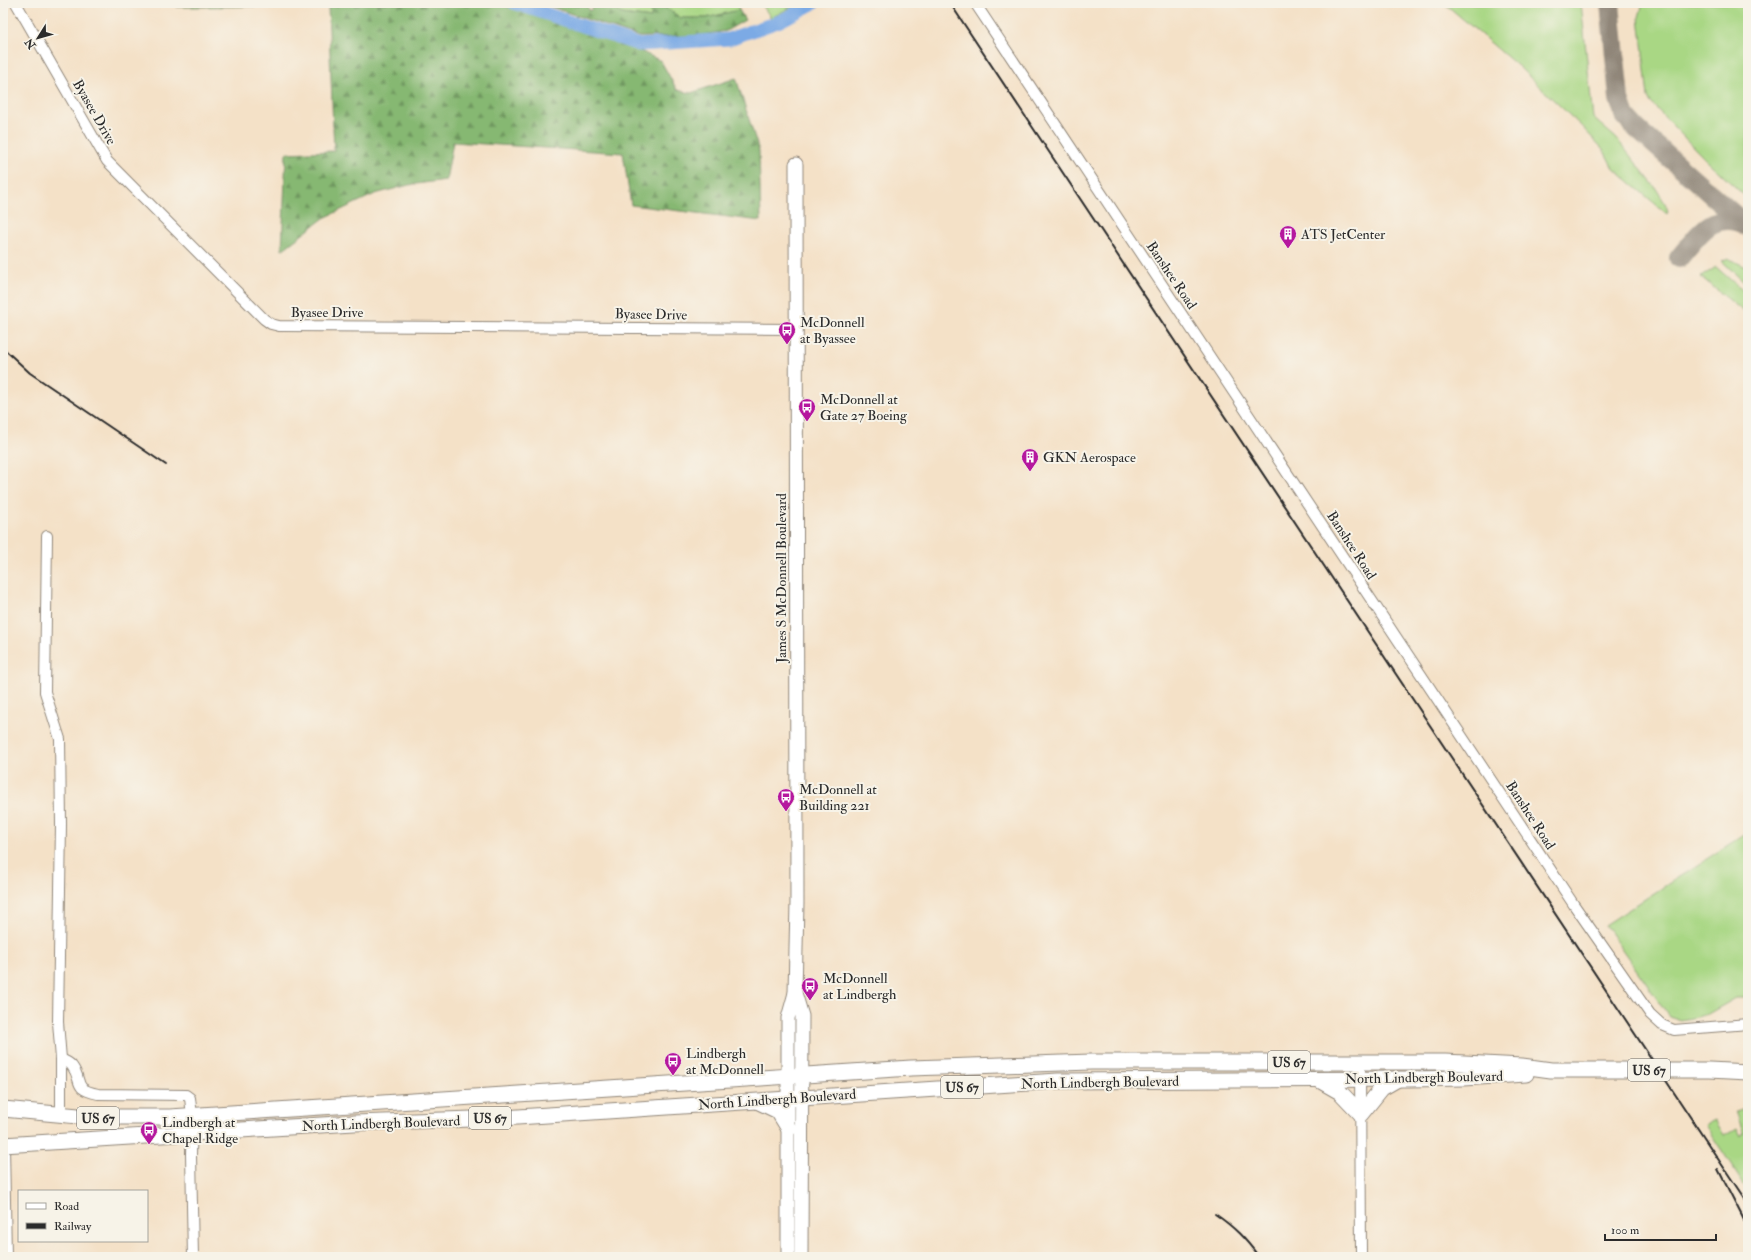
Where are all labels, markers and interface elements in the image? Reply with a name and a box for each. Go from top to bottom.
north arrow [18,18,58,58]
text: N [22,35,39,52]
street label: Byasee Drive [68,77,120,149]
building icon: ATS JetCenter [1278,224,1298,249]
place label: ATS JetCenter [1300,226,1386,243]
street label: Banshee Road [1143,238,1201,313]
street label: Byasee Drive [291,304,363,322]
street label: Byasee Drive [615,305,688,325]
place label: McDonnell at Byassee [800,314,865,348]
bus stop icon: McDonnell at Byassee [777,320,797,345]
place label: McDonnell at Gate 27 Boeing [820,391,908,424]
bus stop icon: McDonnell at Gate 27 Boeing [797,397,817,422]
building icon: GKN Aerospace [1020,447,1040,472]
place label: GKN Aerospace [1043,449,1136,467]
street label: James S McDonnell Boulevard [773,493,790,664]
street label: Banshee Road [1323,508,1380,583]
street label: Banshee Road [1502,778,1559,853]
place label: McDonnell at Building 221 [799,781,877,814]
bus stop icon: McDonnell at Building 221 [776,787,796,812]
place label: McDonnell at Lindbergh [823,970,897,1003]
bus stop icon: McDonnell at Lindbergh [800,976,820,1001]
place label: Lindbergh at McDonnell [686,1045,764,1078]
bus stop icon: Lindbergh at McDonnell [663,1051,683,1076]
road number: US 67 [1268,1051,1310,1073]
road number: US 67 [1628,1059,1670,1081]
street label: North Lindbergh Boulevard [1345,1068,1503,1087]
street label: North Lindbergh Boulevard [1021,1073,1179,1092]
road number: US 67 [941,1076,983,1098]
street label: North Lindbergh Boulevard [697,1085,857,1113]
road number: US 67 [77,1107,119,1129]
road number: US 67 [469,1107,511,1129]
street label: North Lindbergh Boulevard [302,1112,461,1135]
place label: Lindbergh at Chapel Ridge [162,1114,238,1148]
bus stop icon: Lindbergh at Chapel Ridge [139,1120,159,1145]
legend [18,1190,148,1242]
text: Road [54,1199,79,1214]
scale bar [1605,1216,1716,1242]
text: Railway [54,1219,92,1234]
text: 100 m [1611,1223,1640,1238]

